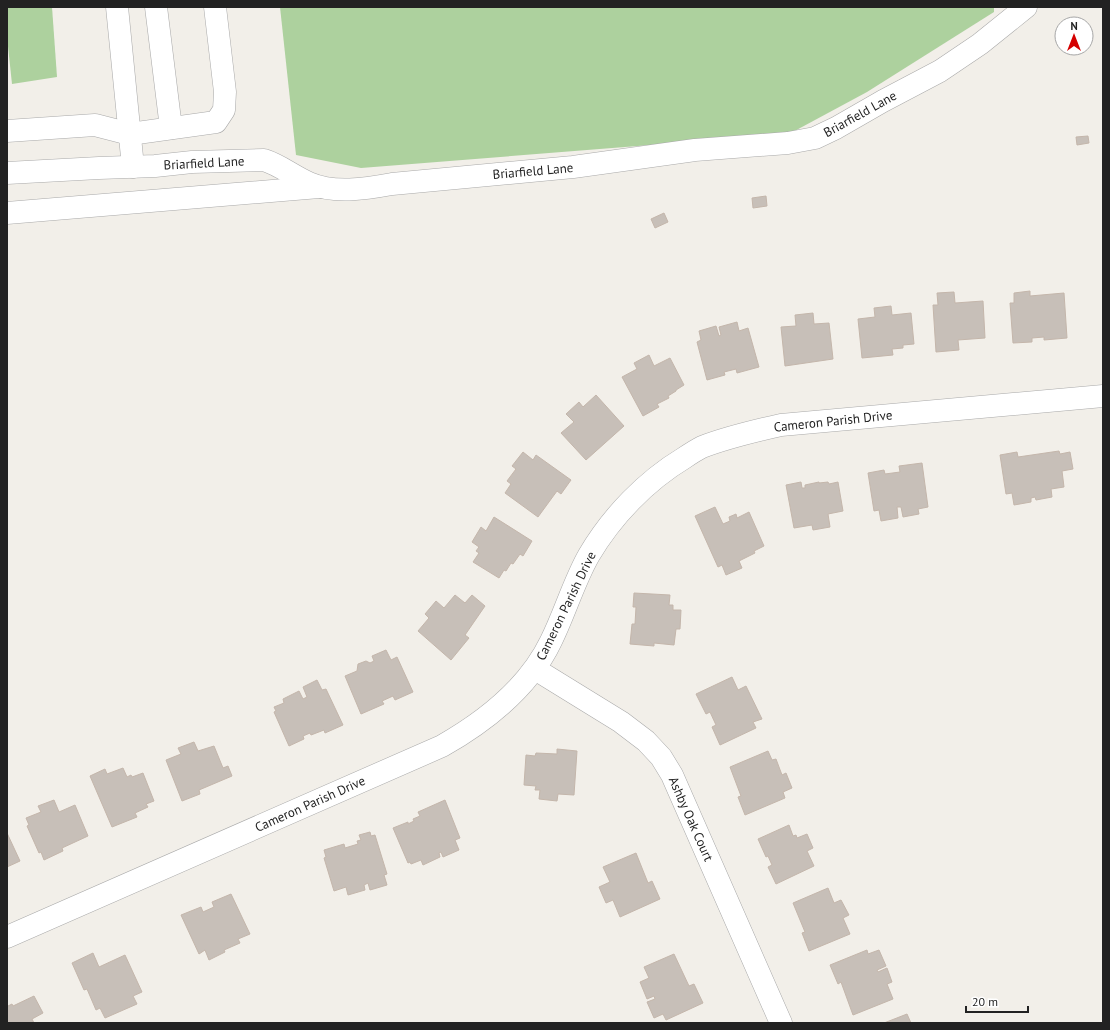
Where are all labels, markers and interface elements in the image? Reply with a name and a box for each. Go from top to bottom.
north arrow [1054,16,1094,56]
text: N [1070,19,1078,33]
street label: Briarfield Lane [821,87,899,141]
street label: Briarfield Lane [163,152,245,174]
street label: Briarfield Lane [492,159,574,183]
street label: Cameron Parish Drive [773,406,893,436]
street label: Cameron Parish Drive [532,549,600,663]
street label: Cameron Parish Drive [252,772,368,836]
street label: Ashby Oak Court [665,774,717,865]
scale bar [966,988,1028,1014]
text: 20 m [972,994,998,1009]

